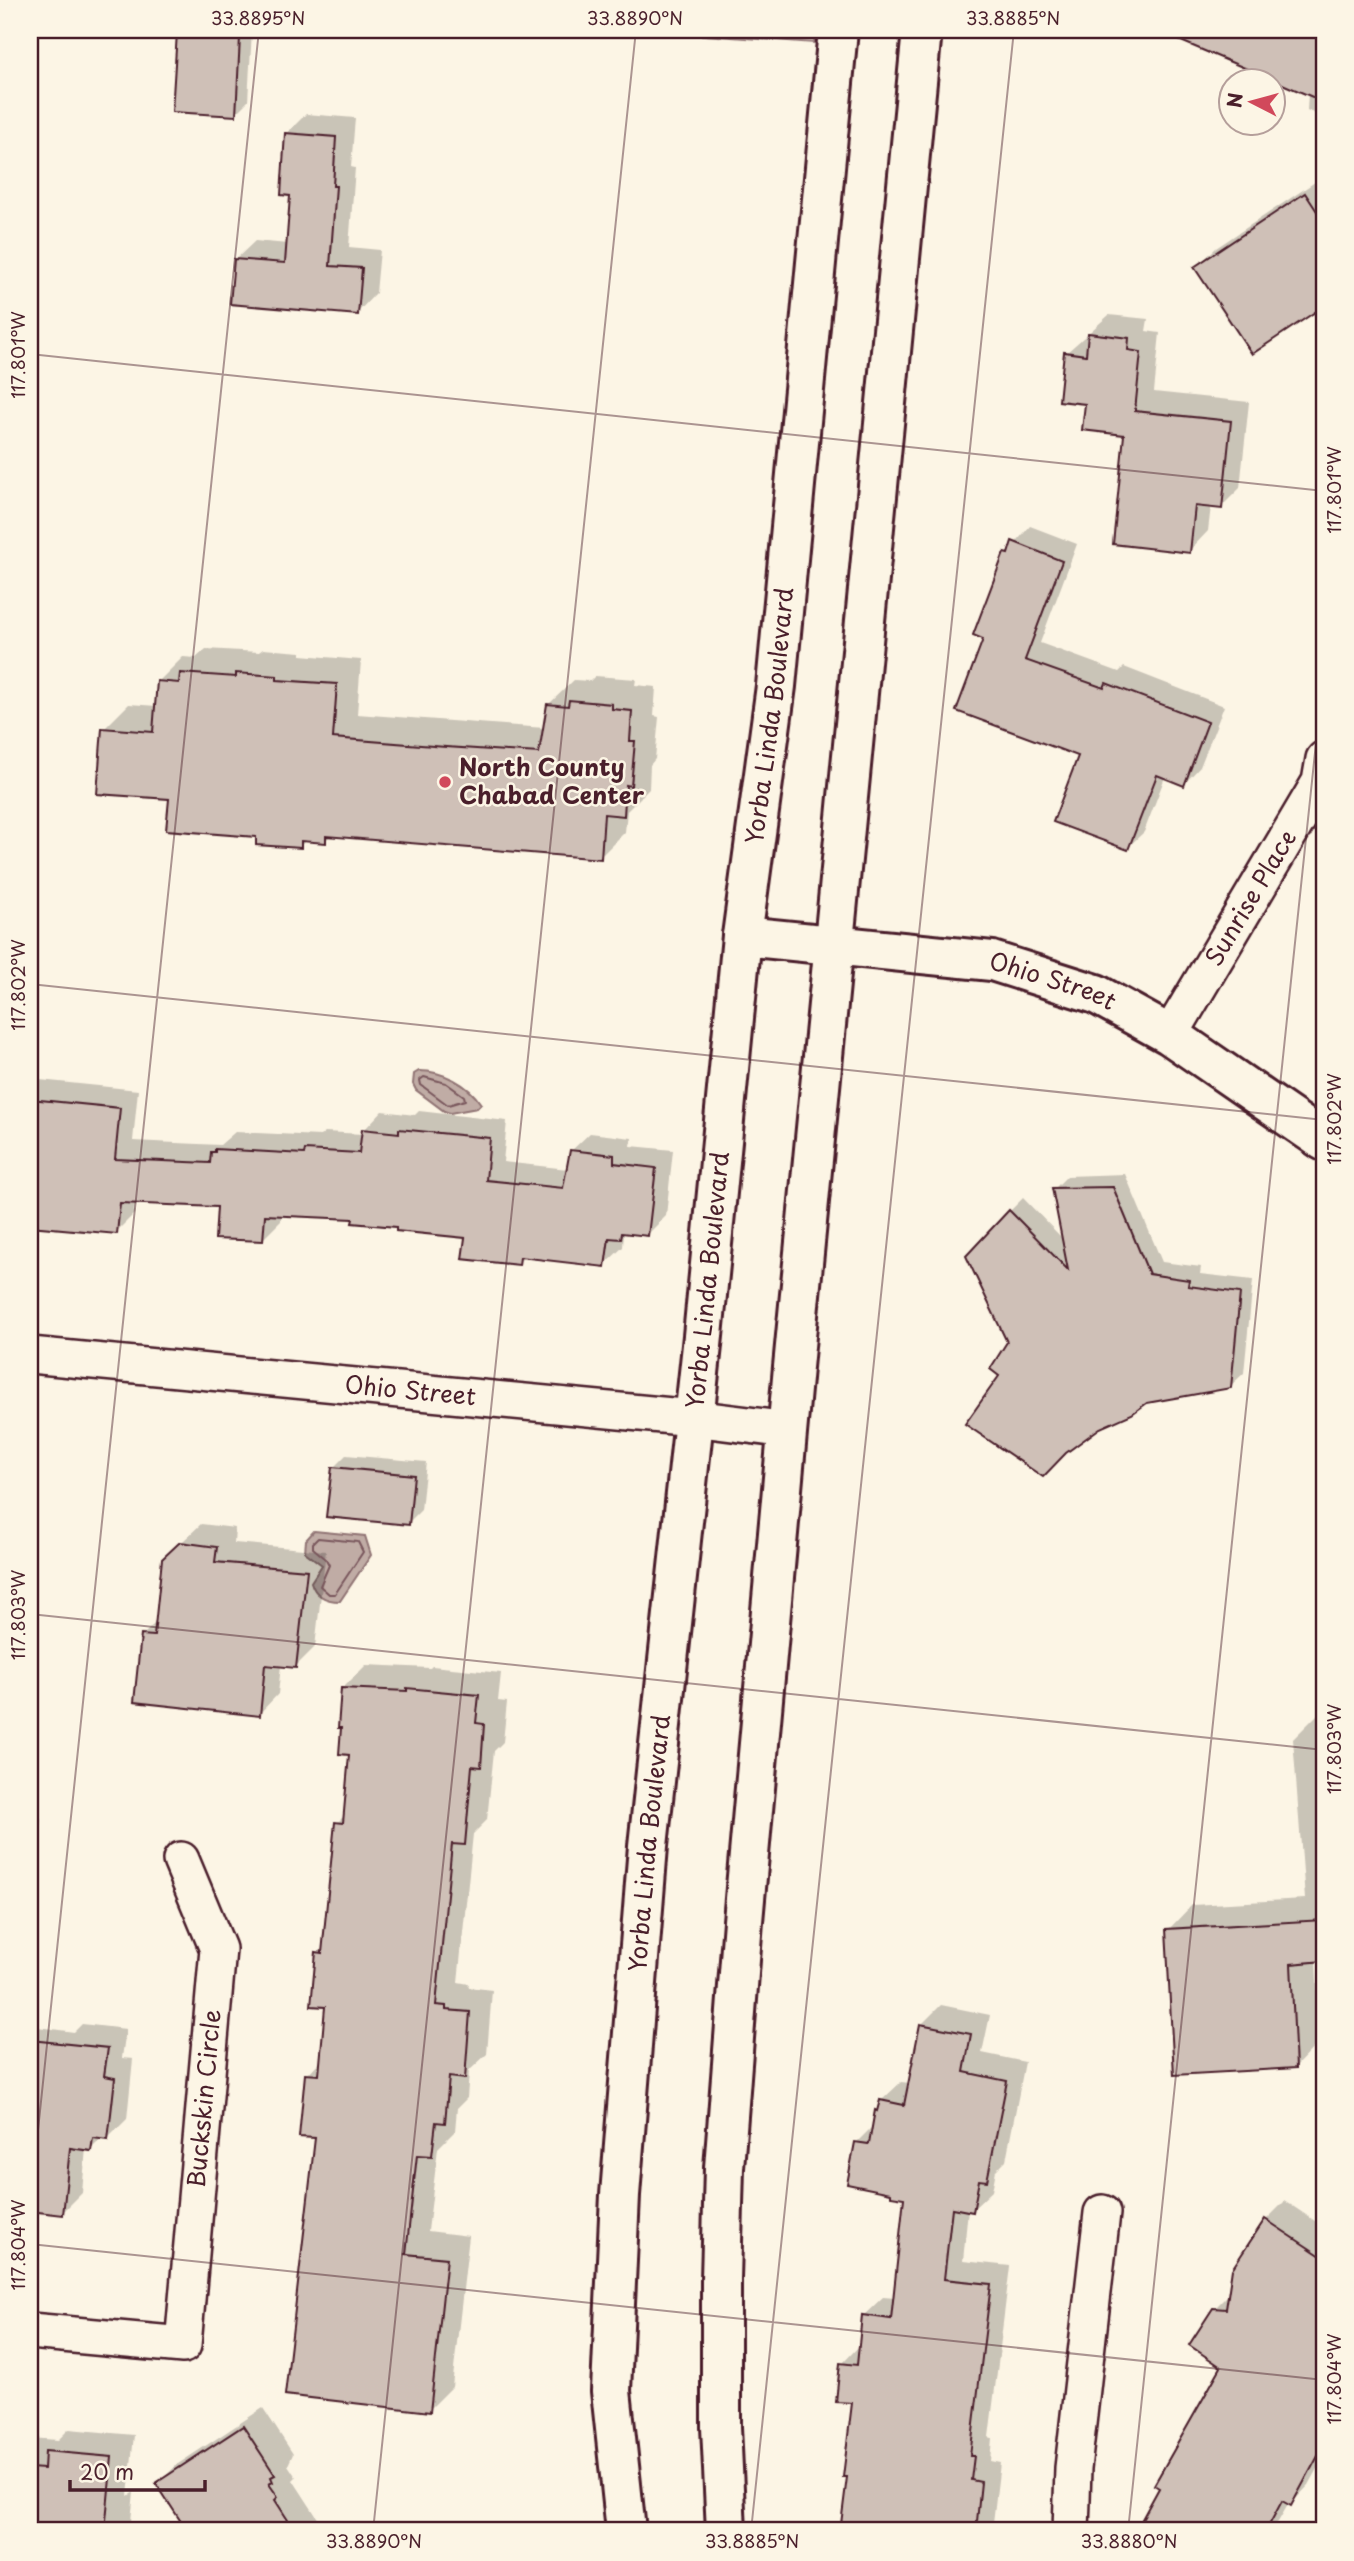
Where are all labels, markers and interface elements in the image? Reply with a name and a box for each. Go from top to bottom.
text: 33.8895°N [211,4,305,31]
text: 33.8890°N [587,4,683,31]
text: 33.8885°N [966,4,1060,31]
north arrow [1218,66,1288,136]
text: N [1219,91,1249,109]
text: 117.801°W [4,311,31,399]
text: 117.801°W [1320,446,1347,534]
street label: Yorba Linda Boulevard [735,586,801,846]
place label: North County Chabad Center [459,748,645,812]
marker: North County Chabad Center [437,774,453,790]
street label: Sunrise Place [1195,822,1304,972]
text: 117.802°W [4,939,31,1031]
street label: Ohio Street [985,941,1124,1018]
text: 117.802°W [1320,1073,1347,1165]
street label: Yorba Linda Boulevard [675,1150,737,1410]
street label: Ohio Street [343,1365,478,1413]
text: 117.803°W [4,1569,31,1660]
text: 117.803°W [1320,1703,1347,1794]
street label: Yorba Linda Boulevard [618,1712,678,1973]
street label: Buckskin Circle [177,2008,229,2189]
text: 117.804°W [4,2199,31,2290]
text: 117.804°W [1320,2333,1347,2424]
scale bar [70,2449,205,2493]
text: 20 m [80,2455,134,2487]
text: 33.8890°N [326,2527,422,2554]
text: 33.8885°N [705,2527,799,2554]
text: 33.8880°N [1080,2527,1178,2554]

